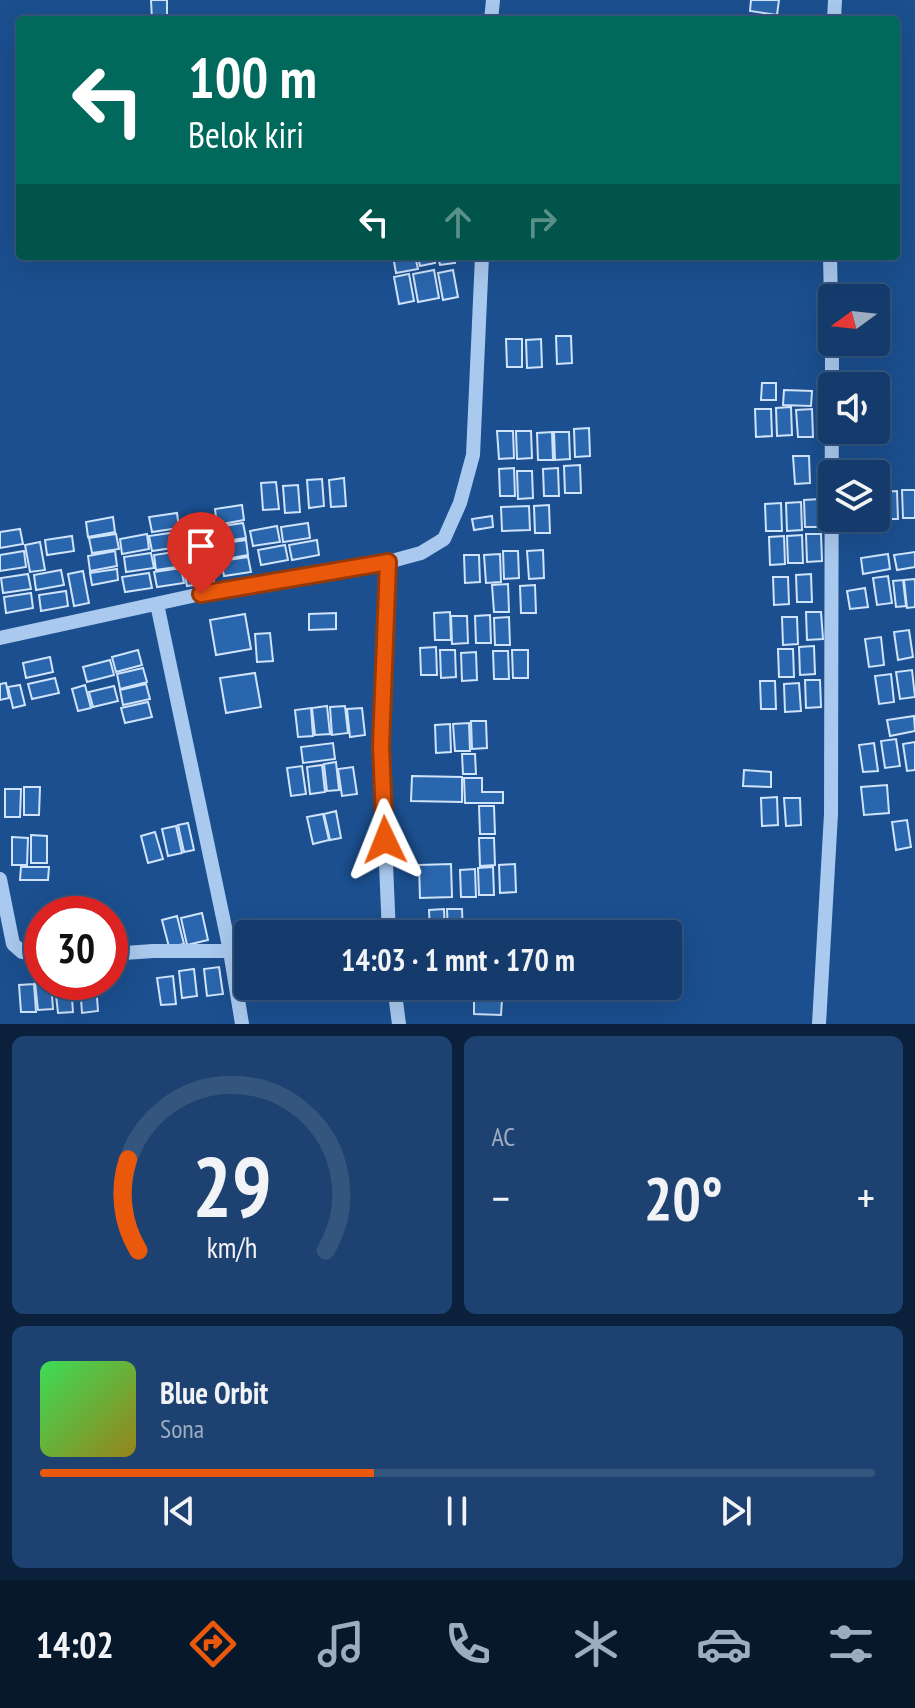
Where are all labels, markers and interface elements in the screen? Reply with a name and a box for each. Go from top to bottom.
text: 100 m [188,41,317,113]
icon: left [56,48,160,152]
text: Belok kiri [188,111,304,158]
icon: left [352,200,396,244]
icon: ahead [436,200,480,244]
icon: right [520,200,564,244]
north arrow [818,284,890,356]
map controls [818,284,890,532]
button: sound [818,372,890,444]
button: layers [818,460,890,532]
pin [167,512,235,594]
icon: arrive [179,524,223,568]
position arrow [343,798,427,882]
speed limit sign: 30 [24,896,128,1000]
text: 14:03 · 1 mnt · 170 m [341,940,575,979]
text: AC [492,1120,515,1153]
text: 29 [192,1132,272,1240]
text: 20° [644,1159,723,1237]
text: − [492,1169,510,1226]
text: + [857,1169,875,1226]
text: km/h [206,1229,257,1266]
text: Blue Orbit [160,1373,268,1412]
text: Sona [160,1412,204,1445]
icon: previous [157,1489,201,1533]
icon: pause [435,1489,479,1533]
icon: next [714,1489,758,1533]
icon: directions [185,1616,241,1672]
icon: music [313,1616,369,1672]
icon: phone [440,1616,496,1672]
icon: climate [568,1616,624,1672]
icon: car [696,1616,752,1672]
icon: filters [823,1616,879,1672]
text: 14:02 [36,1621,114,1668]

